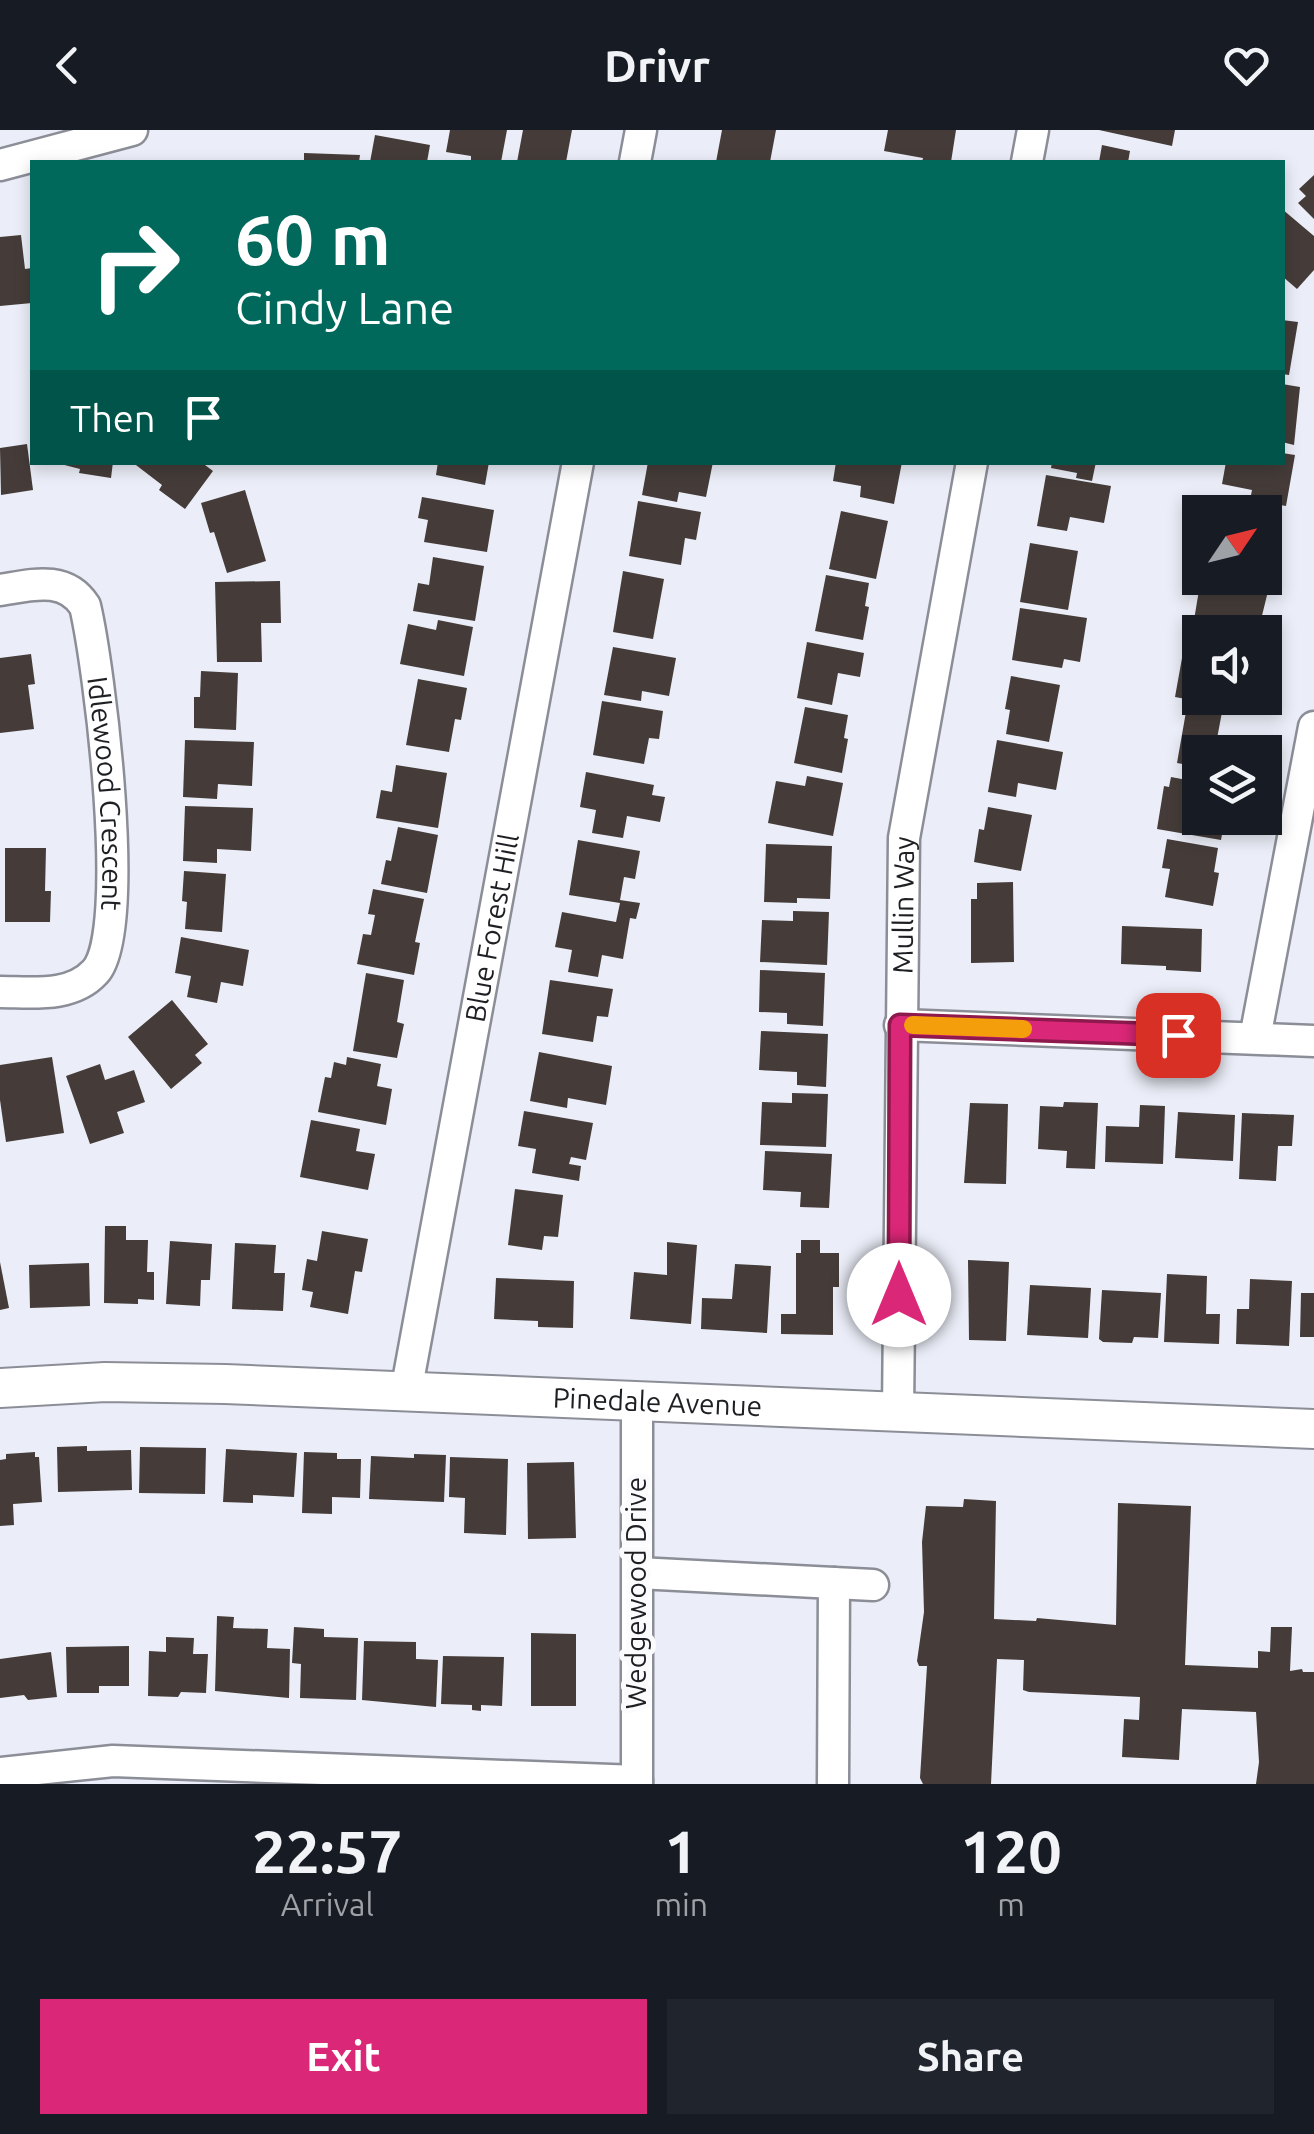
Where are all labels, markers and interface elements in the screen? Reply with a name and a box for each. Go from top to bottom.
icon: back [40,38,95,93]
icon: heart [1219,38,1274,93]
text: Drivr [604,40,710,91]
icon: right [70,200,200,330]
text: 60 m [235,200,391,278]
text: Cindy Lane [235,282,454,333]
icon: arrive [176,390,231,445]
text: Then [70,397,156,439]
north arrow [1182,495,1282,595]
map controls [1182,495,1282,835]
button: sound [1182,615,1282,715]
street label: Idlewood Crescent [82,675,128,912]
button: layers [1182,735,1282,835]
street label: Blue Forest Hill [459,831,524,1024]
street label: Mullin Way [887,836,919,974]
pin [1136,993,1221,1078]
icon: arrive [1151,1008,1206,1063]
position arrow [847,1243,951,1347]
street label: Pinedale Avenue [552,1382,763,1421]
street label: Wedgewood Drive [620,1477,651,1709]
text: 22:57 [252,1817,402,1884]
text: 1 [664,1817,698,1884]
text: 120 [960,1817,1062,1884]
text: Arrival [281,1886,374,1922]
text: min [654,1886,708,1922]
text: m [997,1886,1025,1922]
button: Exit [40,1999,647,2114]
button: Share [667,1999,1274,2114]

